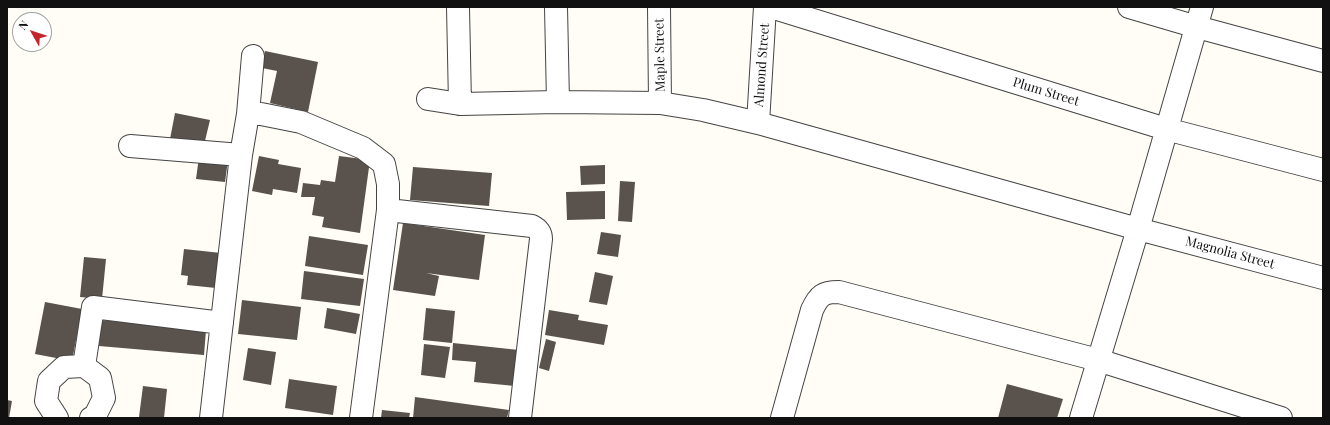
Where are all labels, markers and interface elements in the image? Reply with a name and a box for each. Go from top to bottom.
north arrow [12,12,52,52]
text: N [15,17,31,33]
street label: Maple Street [652,18,668,92]
street label: Almond Street [751,23,773,107]
street label: Plum Street [1011,75,1081,109]
street label: Magnolia Street [1184,234,1276,272]

